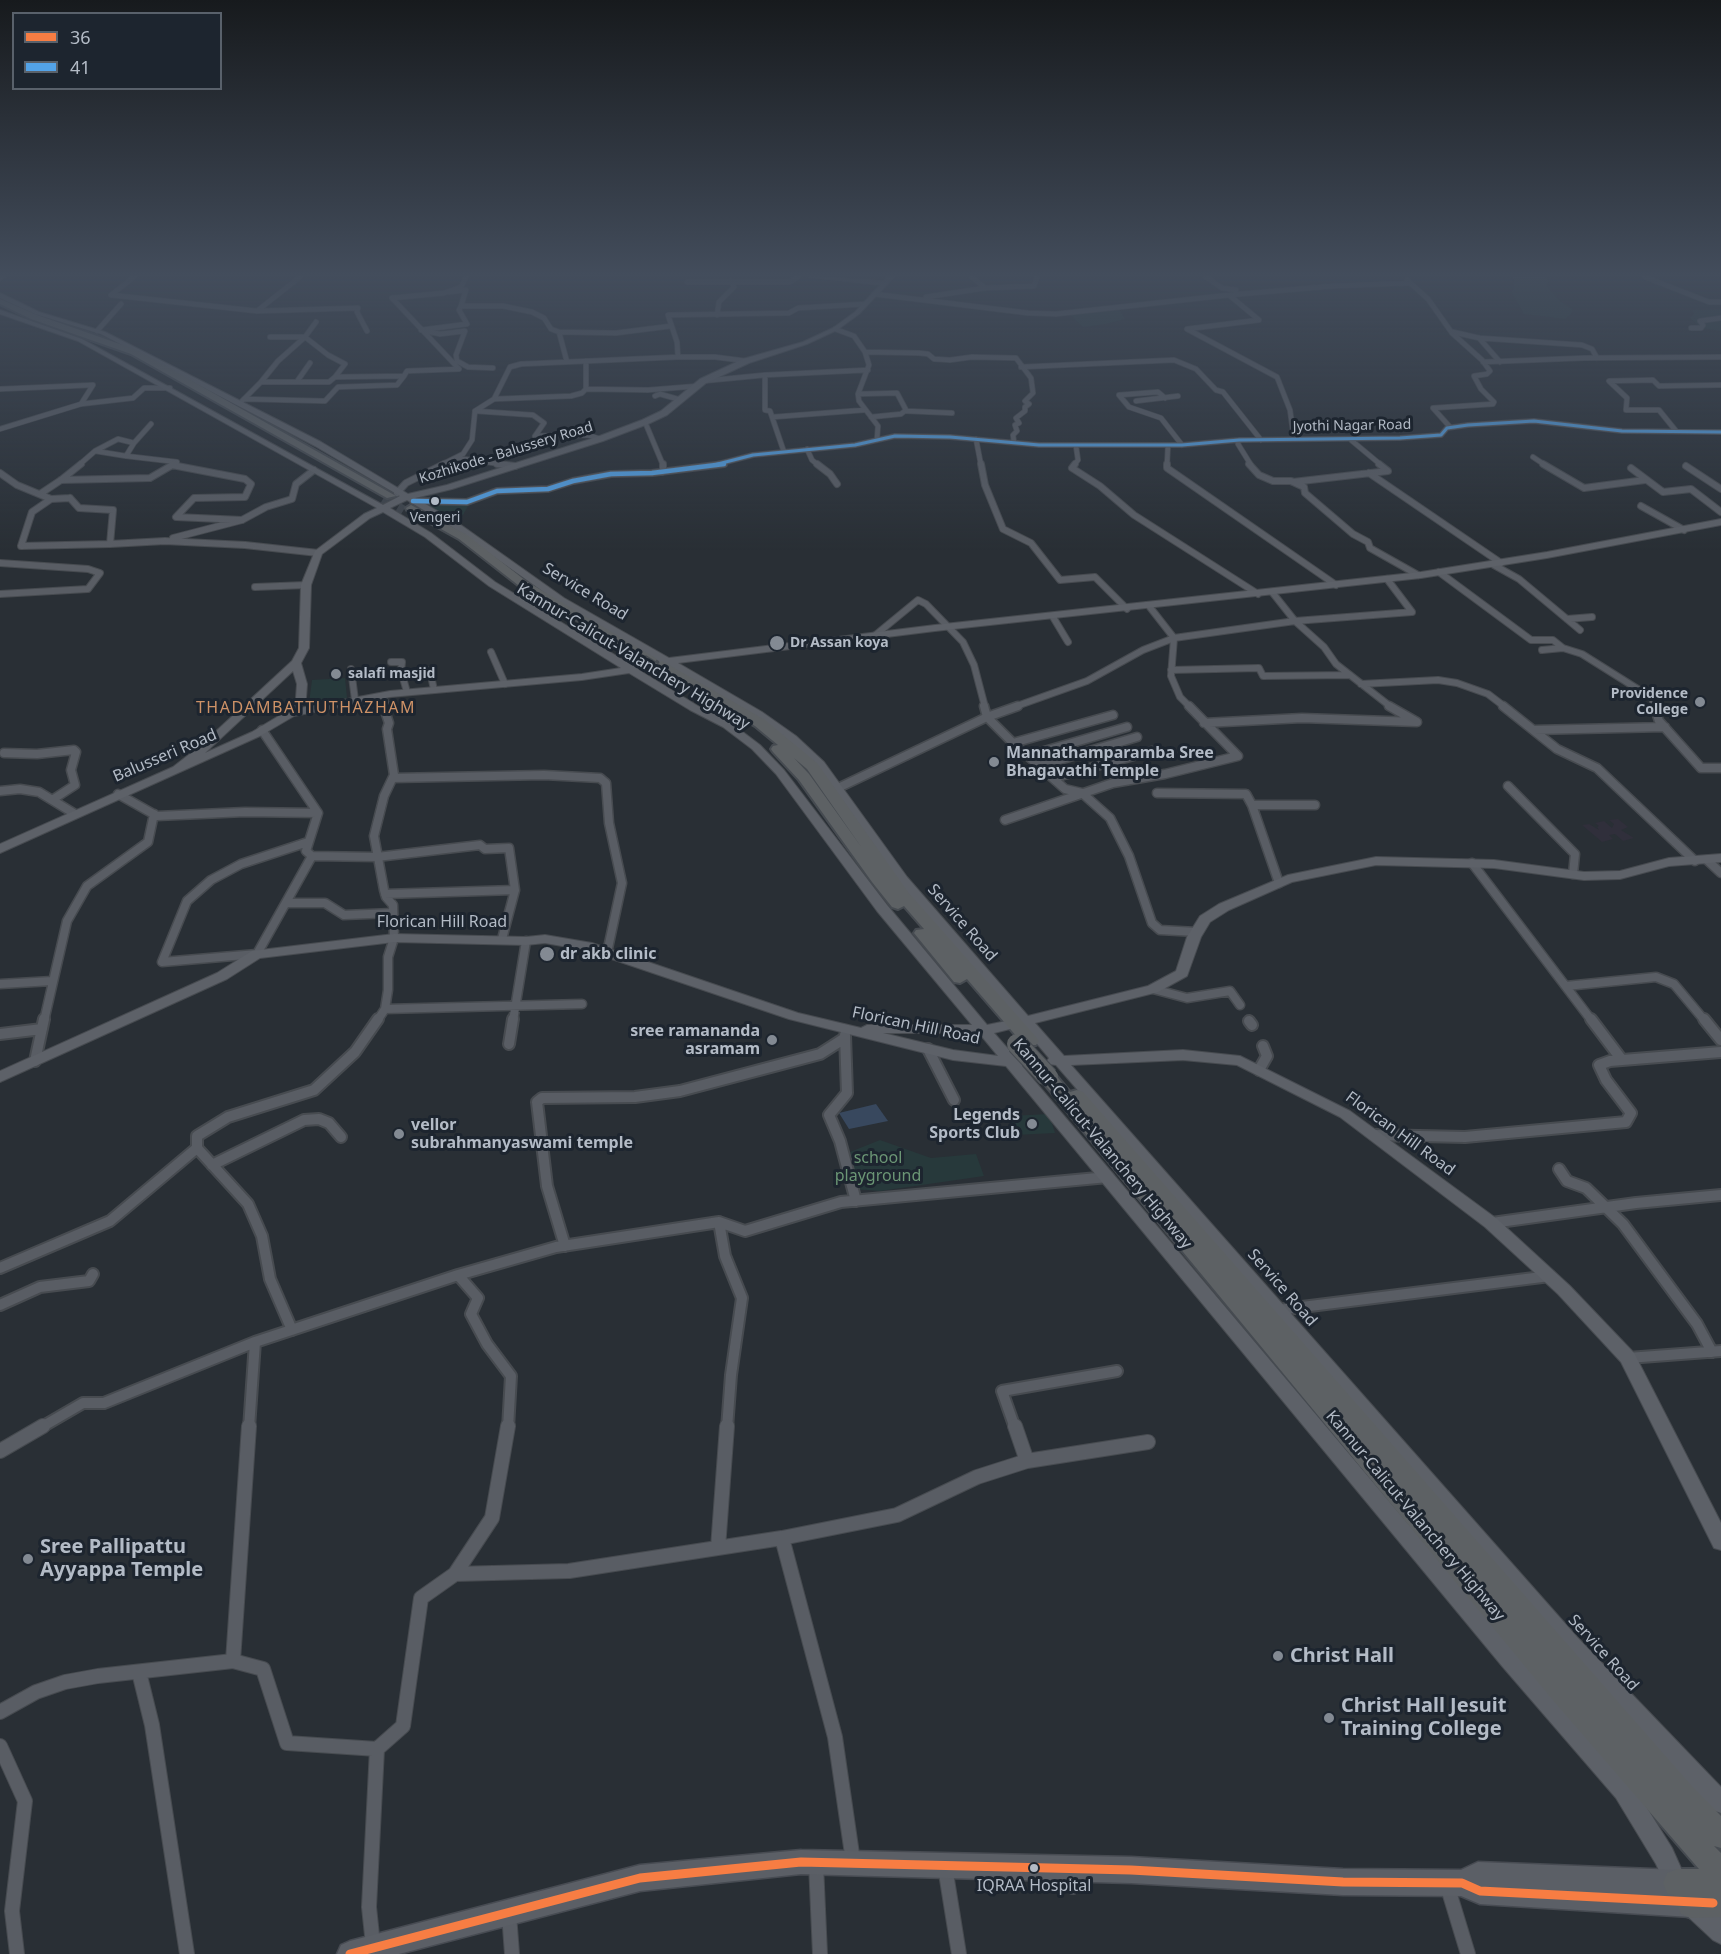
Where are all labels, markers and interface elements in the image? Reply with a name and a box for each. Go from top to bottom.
legend [12,12,222,90]
text: 36 [70,25,91,49]
text: 41 [70,55,91,79]
street label: Jyothi Nagar Road [1293,417,1411,435]
street label: Kozhikode - Balussery Road [417,419,595,487]
marker: Vengeri [429,495,441,507]
place label: Vengeri [410,510,460,526]
street label: Service Road [539,559,631,625]
street label: Kannur-Calicut-Valanchery Highway [513,580,753,734]
marker: Dr Assan koya [768,634,786,652]
place label: Dr Assan koya [790,635,889,651]
place label: salafi masjid [348,666,435,682]
marker: salafi masjid [329,667,343,681]
place label: Providence College [1611,686,1688,718]
marker: Providence College [1693,695,1707,709]
district label: THADAMBATTUTHAZHAM [196,698,416,718]
street label: Balusseri Road [110,725,220,787]
place label: Mannathamparamba Sree Bhagavathi Temple [1006,743,1214,781]
marker: Mannathamparamba Sree Bhagavathi Temple [987,755,1001,769]
street label: Service Road [923,880,1001,966]
street label: Florican Hill Road [377,912,507,932]
place label: dr akb clinic [560,944,656,964]
marker: dr akb clinic [538,945,556,963]
street label: Florican Hill Road [850,1003,982,1049]
place label: sree ramananda asramam [630,1021,760,1059]
marker: sree ramananda asramam [765,1033,779,1047]
street label: Kannur-Calicut-Valanchery Highway [1008,1035,1196,1253]
street label: Florican Hill Road [1342,1088,1458,1180]
place label: Legends Sports Club [929,1105,1020,1143]
place label: vellor subrahmanyaswami temple [411,1115,633,1153]
marker: Legends Sports Club [1025,1117,1039,1131]
marker: vellor subrahmanyaswami temple [392,1127,406,1141]
park label: school playground [835,1148,921,1186]
street label: Service Road [1243,1245,1321,1331]
street label: Kannur-Calicut-Valanchery Highway [1321,1407,1509,1625]
place label: Sree Pallipattu Ayyappa Temple [40,1535,203,1582]
marker: Sree Pallipattu Ayyappa Temple [21,1552,35,1566]
street label: Service Road [1564,1611,1642,1695]
place label: Christ Hall [1290,1644,1394,1668]
marker: Christ Hall [1271,1649,1285,1663]
place label: Christ Hall Jesuit Training College [1341,1694,1506,1741]
marker: Christ Hall Jesuit Training College [1322,1711,1336,1725]
marker: IQRAA Hospital [1028,1862,1040,1874]
place label: IQRAA Hospital [977,1876,1091,1896]

